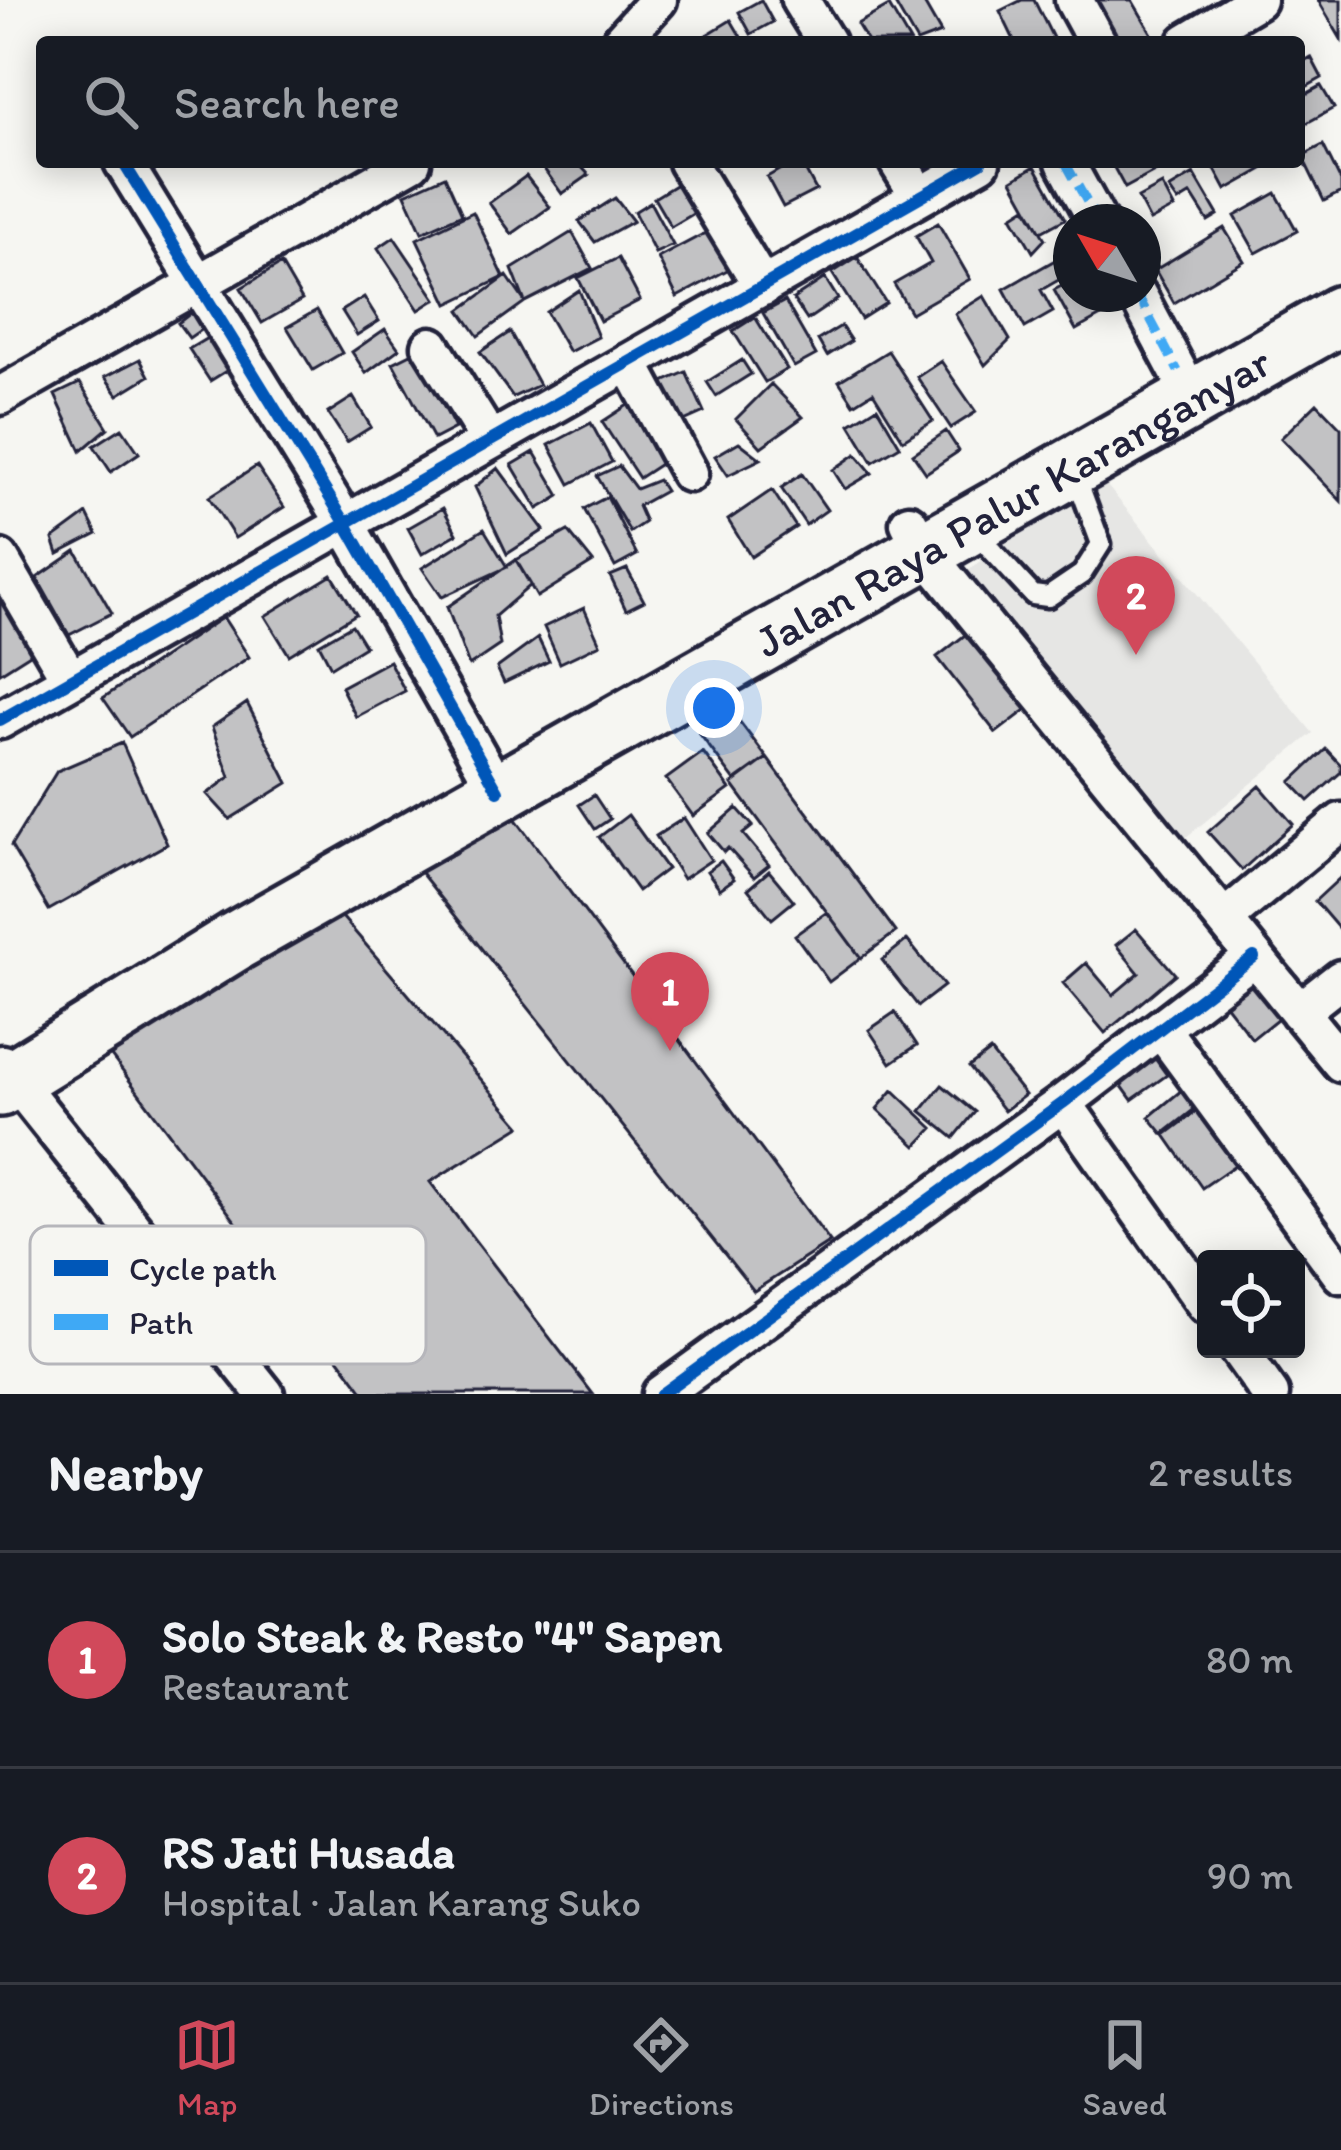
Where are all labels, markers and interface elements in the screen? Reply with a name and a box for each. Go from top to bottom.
search box [36,36,1305,168]
icon: search [78,69,144,135]
text: Search here [174,75,400,129]
north arrow [1053,204,1161,312]
street label: Jalan Raya Palur Karanganyar [745,334,1280,668]
pin: 2 [1097,556,1175,655]
your location [684,678,744,738]
pin: 1 [631,952,709,1051]
legend [30,1226,426,1364]
text: Cycle path [129,1249,277,1288]
map controls [1197,1250,1305,1358]
button: locate [1197,1250,1305,1358]
text: Path [129,1303,193,1342]
text: Nearby [48,1442,203,1503]
text: 2 results [1148,1449,1293,1496]
text: Solo Steak & Resto "4" Sapen [162,1609,722,1663]
text: 1 [78,1636,96,1683]
text: 80 m [1206,1636,1293,1683]
text: Restaurant [162,1663,349,1710]
text: RS Jati Husada [162,1825,455,1879]
text: 2 [77,1852,97,1899]
text: 90 m [1207,1852,1293,1899]
text: Hospital · Jalan Karang Suko [162,1879,641,1926]
tab: Map [174,2012,240,2123]
tab: Directions [589,2012,734,2123]
tab: Saved [1083,2012,1167,2123]

